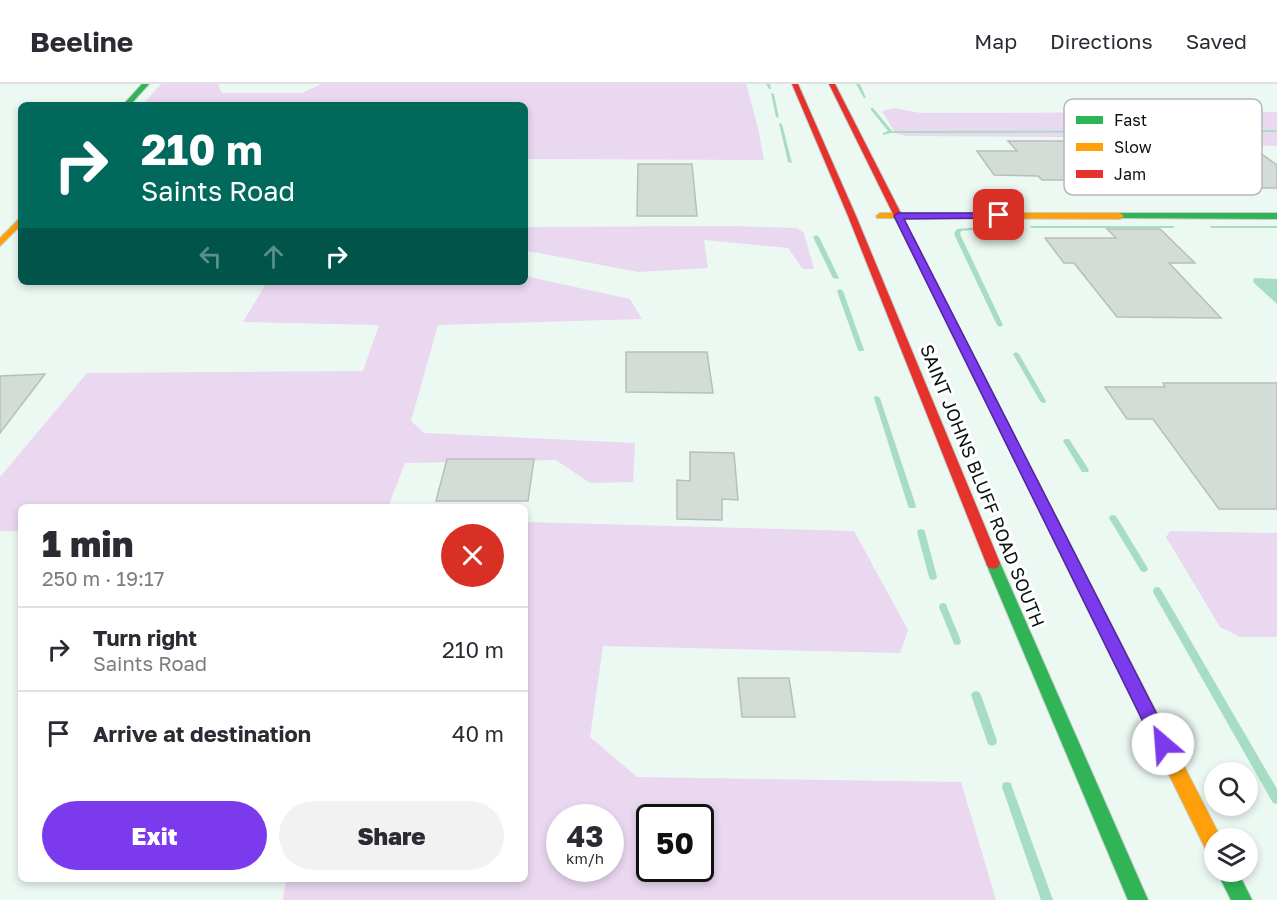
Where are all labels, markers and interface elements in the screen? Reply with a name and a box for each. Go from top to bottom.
text: Beeline [30,25,133,58]
text: Map [974,28,1017,54]
text: Directions [1050,28,1153,54]
text: Saved [1186,28,1247,54]
legend [1064,99,1262,195]
text: Fast [1114,110,1147,130]
text: 210 m [141,124,263,174]
icon: right [42,126,120,204]
text: Slow [1114,137,1152,157]
text: Jam [1114,164,1146,184]
text: Saints Road [141,175,295,207]
pin [973,189,1024,240]
icon: arrive [982,198,1015,231]
icon: left [194,240,227,273]
icon: ahead [257,240,290,273]
icon: right [320,240,353,273]
street label: SAINT JOHNS BLUFF ROAD SOUTH [916,341,1050,630]
text: 1 min [42,522,133,565]
button: close [441,524,504,587]
text: 250 m · 19:17 [42,566,164,590]
text: Turn right [93,624,197,651]
icon: right [42,633,75,666]
text: 210 m [442,636,504,663]
text: Saints Road [93,651,207,675]
position arrow [1131,712,1195,776]
icon: arrive [42,717,75,750]
text: Arrive at destination [93,720,311,747]
text: 40 m [452,720,504,747]
map controls [1204,762,1258,882]
button: search [1204,762,1258,816]
button: Exit [42,801,267,870]
button: Share [279,801,504,870]
speed limit sign: 50 [636,804,714,882]
text: 43 [566,818,604,854]
button: layers [1204,828,1258,882]
text: km/h [566,849,604,867]

